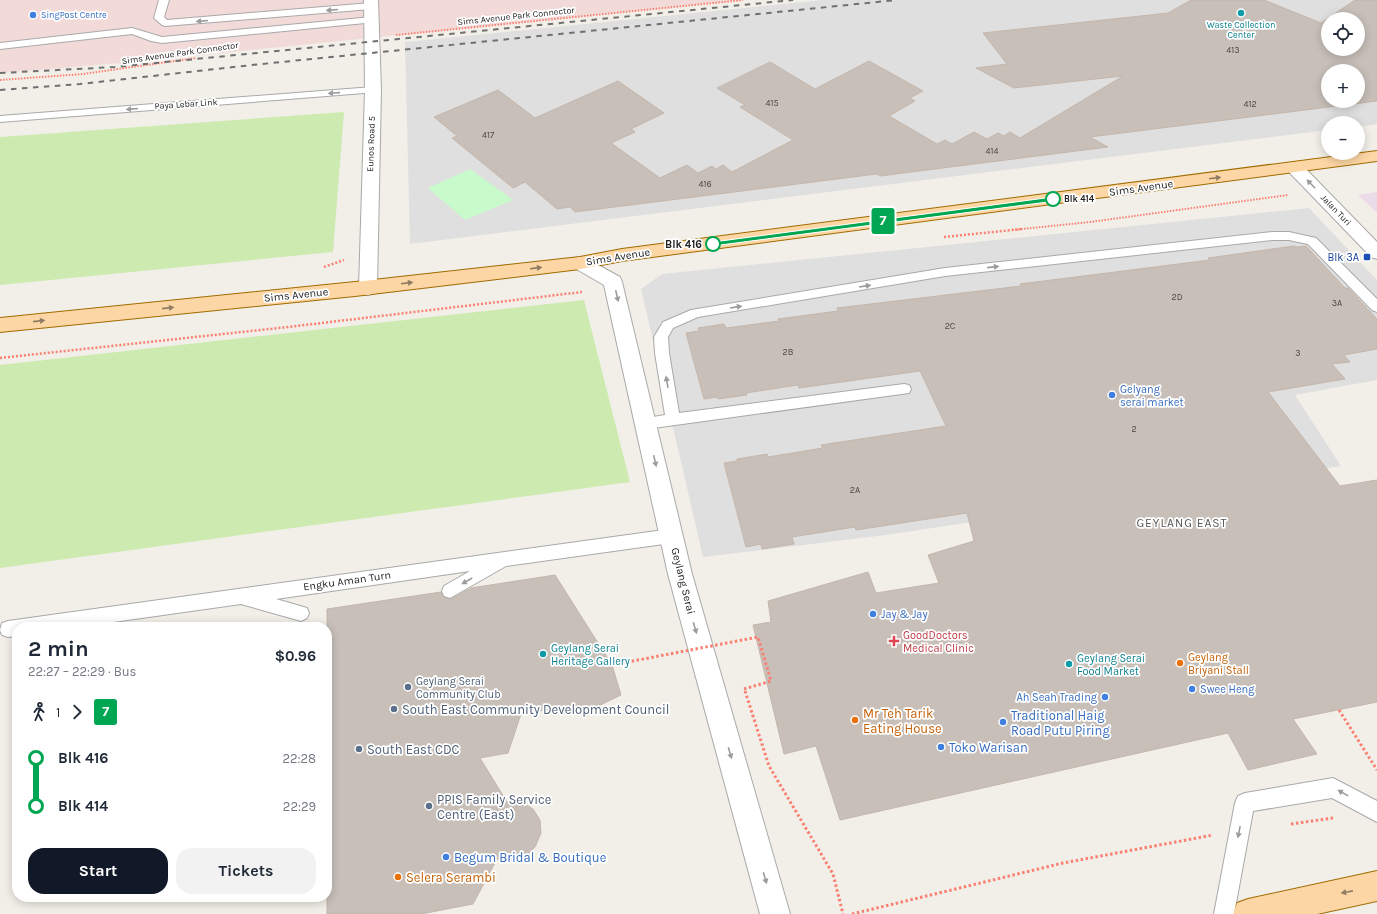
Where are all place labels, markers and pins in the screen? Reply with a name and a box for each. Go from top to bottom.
marker: Waste Collection Center [1236,8,1246,18]
marker: SingPost Centre [28,10,38,20]
place label: SingPost Centre [41,10,107,20]
place label: Waste Collection Center [1207,20,1275,40]
marker: Blk 414 [1045,191,1061,207]
place label: Blk 414 [1064,194,1095,204]
marker: Blk 416 [705,236,721,252]
place label: Blk 416 [665,238,702,251]
place label: Blk 3A [1327,251,1360,264]
marker: Blk 3A [1362,252,1372,262]
place label: Gelyang serai market [1120,383,1184,409]
marker: Gelyang serai market [1107,390,1117,400]
place label: Jay & Jay [881,608,928,621]
marker: Jay & Jay [868,609,878,619]
place label: GoodDoctors Medical Clinic [903,629,974,655]
marker: GoodDoctors Medical Clinic [888,635,900,647]
place label: Geylang Serai Heritage Gallery [551,642,630,668]
marker: Geylang Serai Heritage Gallery [538,649,548,659]
place label: Geylang Briyani Stall [1188,651,1249,677]
place label: Geylang Serai Food Market [1077,652,1145,678]
marker: Geylang Briyani Stall [1175,658,1185,668]
marker: Geylang Serai Food Market [1064,659,1074,669]
place label: Geylang Serai Community Club [416,675,501,701]
marker: Geylang Serai Community Club [403,682,413,692]
place label: Swee Heng [1200,683,1255,696]
marker: Swee Heng [1187,684,1197,694]
place label: Ah Seah Trading [1016,691,1098,704]
marker: Ah Seah Trading [1100,692,1110,702]
place label: South East Community Development Council [402,702,669,717]
marker: South East Community Development Council [389,704,399,714]
place label: Mr Teh Tarik Eating House [863,706,942,736]
place label: Traditional Haig Road Putu Piring [1011,708,1110,738]
marker: Mr Teh Tarik Eating House [850,715,860,725]
marker: Traditional Haig Road Putu Piring [998,717,1008,727]
place label: Toko Warisan [949,740,1028,755]
place label: South East CDC [367,742,459,757]
marker: Toko Warisan [936,742,946,752]
marker: South East CDC [354,744,364,754]
place label: PPIS Family Service Centre (East) [437,792,552,822]
marker: PPIS Family Service Centre (East) [424,801,434,811]
place label: Begum Bridal & Boutique [454,850,607,866]
marker: Begum Bridal & Boutique [441,852,451,862]
place label: Selera Serambi [406,870,496,885]
marker: Selera Serambi [393,872,403,882]

